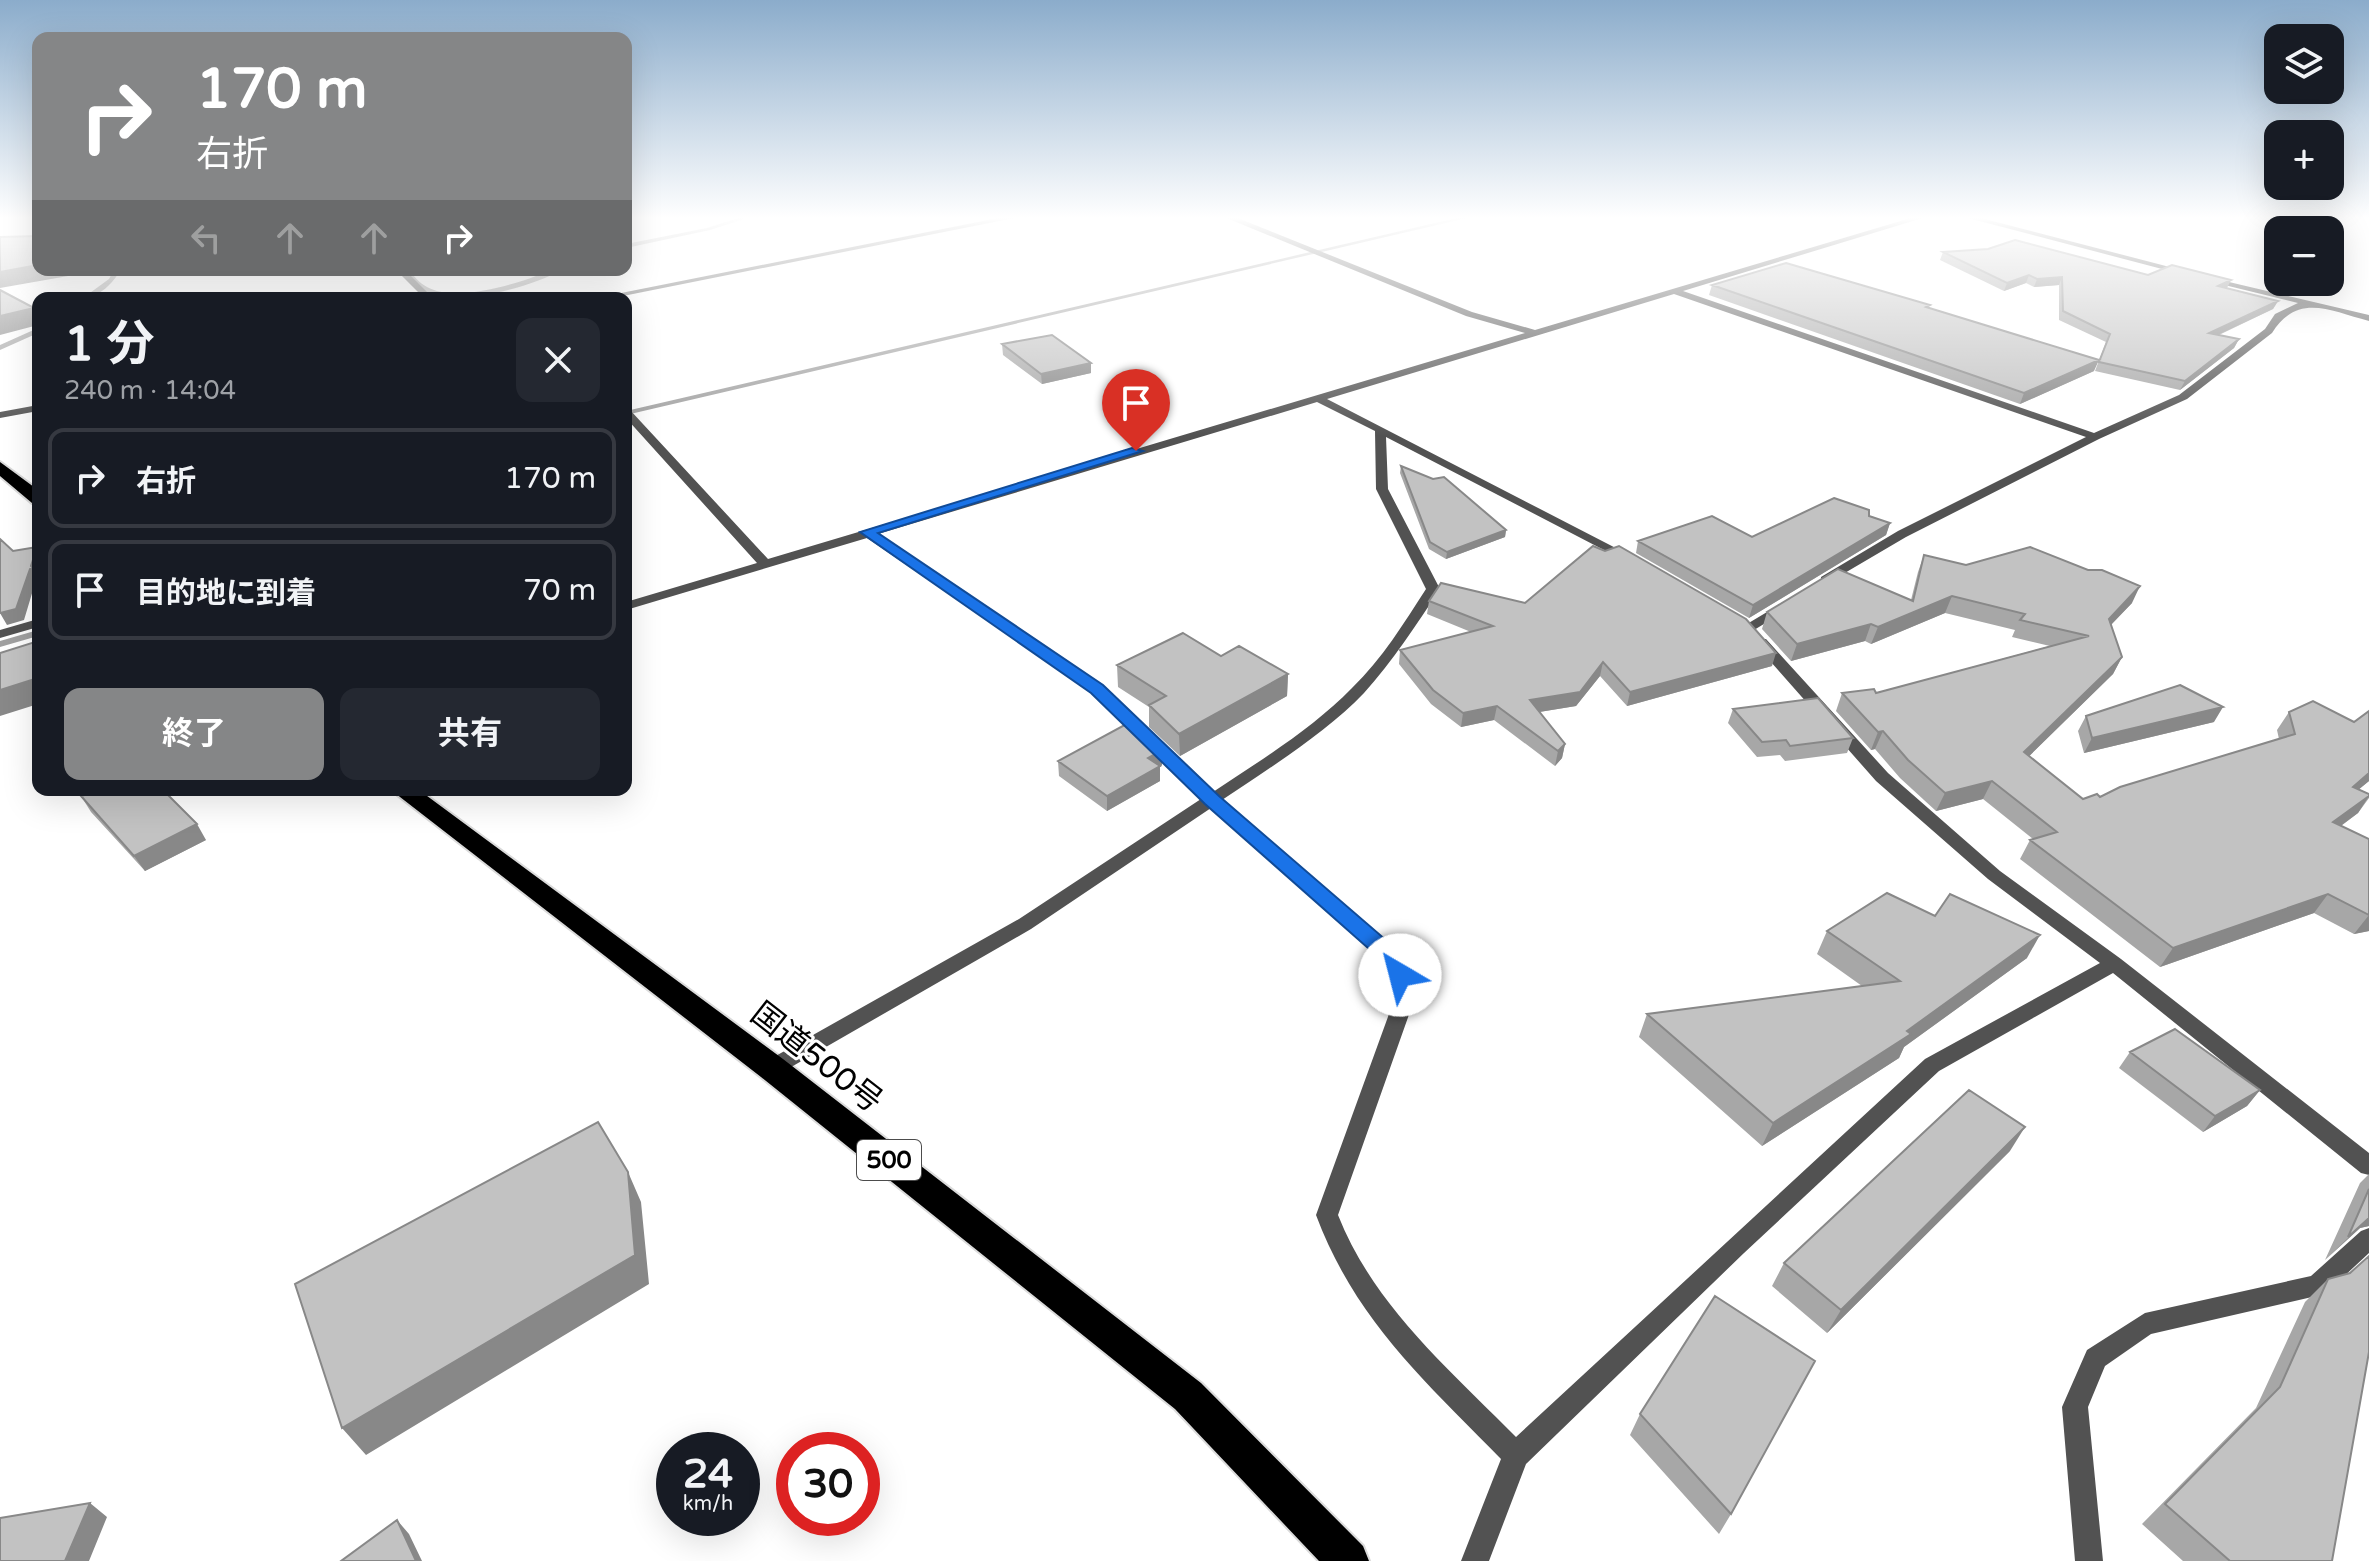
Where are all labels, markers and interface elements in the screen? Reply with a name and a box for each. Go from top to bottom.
map controls [2264,24,2344,296]
button: layers [2264,24,2344,104]
text: 170 m [196,56,367,123]
icon: right [64,64,168,168]
button: + [2264,120,2344,200]
text: 右折 [196,133,268,176]
icon: left [184,216,228,260]
icon: ahead [268,216,312,260]
icon: ahead [352,216,396,260]
icon: right [436,216,480,260]
button: − [2264,216,2344,296]
text: 1 分 [64,316,155,374]
button: close [516,318,600,402]
pin [1102,369,1170,451]
text: 240 m · 14:04 [64,375,236,406]
icon: arrive [1114,381,1158,425]
icon: right [68,456,112,500]
text: 170 m [504,460,596,497]
text: 右折 [136,463,196,500]
icon: arrive [68,568,112,612]
text: 70 m [523,572,596,609]
text: 目的地に到着 [136,575,316,612]
button: 終了 [64,688,324,780]
button: 共有 [340,688,600,780]
position arrow [1358,933,1442,1017]
street label: 国道500号 [743,995,890,1121]
road number: 500 [857,1140,921,1180]
speed limit sign: 30 [776,1432,880,1536]
text: 24 [683,1450,733,1498]
text: km/h [683,1492,733,1516]

